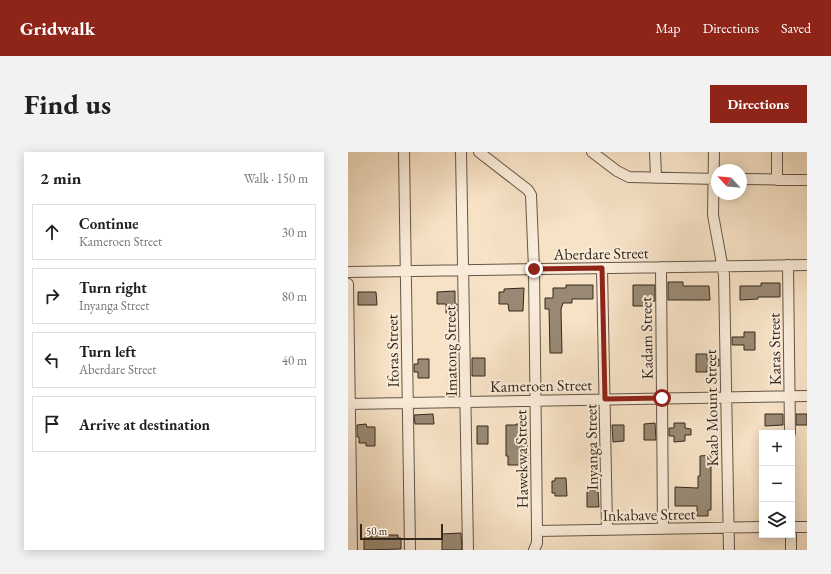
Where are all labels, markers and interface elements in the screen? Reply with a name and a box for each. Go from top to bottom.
text: Gridwalk [20,16,95,41]
text: Map [655,19,681,37]
text: Directions [703,19,759,37]
text: Saved [781,19,811,37]
button: Directions [710,85,807,123]
text: Find us [24,86,111,122]
north arrow [711,164,747,200]
text: 2 min [40,167,81,189]
text: Walk · 150 m [244,170,308,187]
text: Continue [79,214,139,233]
icon: ahead [41,221,63,243]
text: 30 m [282,224,307,241]
text: Kameroen Street [79,233,162,250]
street label: Aberdare Street [552,242,649,265]
route end [525,260,543,278]
text: Turn right [79,278,147,297]
icon: right [41,285,63,307]
text: 80 m [282,288,307,305]
text: Inyanga Street [79,297,149,314]
street label: Kadam Street [635,297,658,379]
street label: Imatong Street [439,305,462,397]
street label: Karas Street [763,313,786,385]
street label: Iforas Street [381,314,404,388]
text: Turn left [79,342,136,361]
icon: left [41,349,63,371]
street label: Kaab Mount Street [700,349,723,467]
text: 40 m [282,352,307,369]
text: Aberdare Street [79,361,156,378]
street label: Kameroen Street [490,374,592,397]
route start [653,389,671,407]
street label: Inyanga Street [580,404,603,490]
street label: Hawekwa Street [510,409,533,509]
icon: arrive [41,413,63,435]
text: Arrive at destination [79,415,210,434]
map controls [759,430,795,538]
button: + [759,430,795,466]
button: − [759,466,795,502]
button: layers [759,502,795,538]
street label: Inkabave Street [602,503,696,526]
scale bar [360,522,443,541]
text: 50 m [366,524,387,538]

